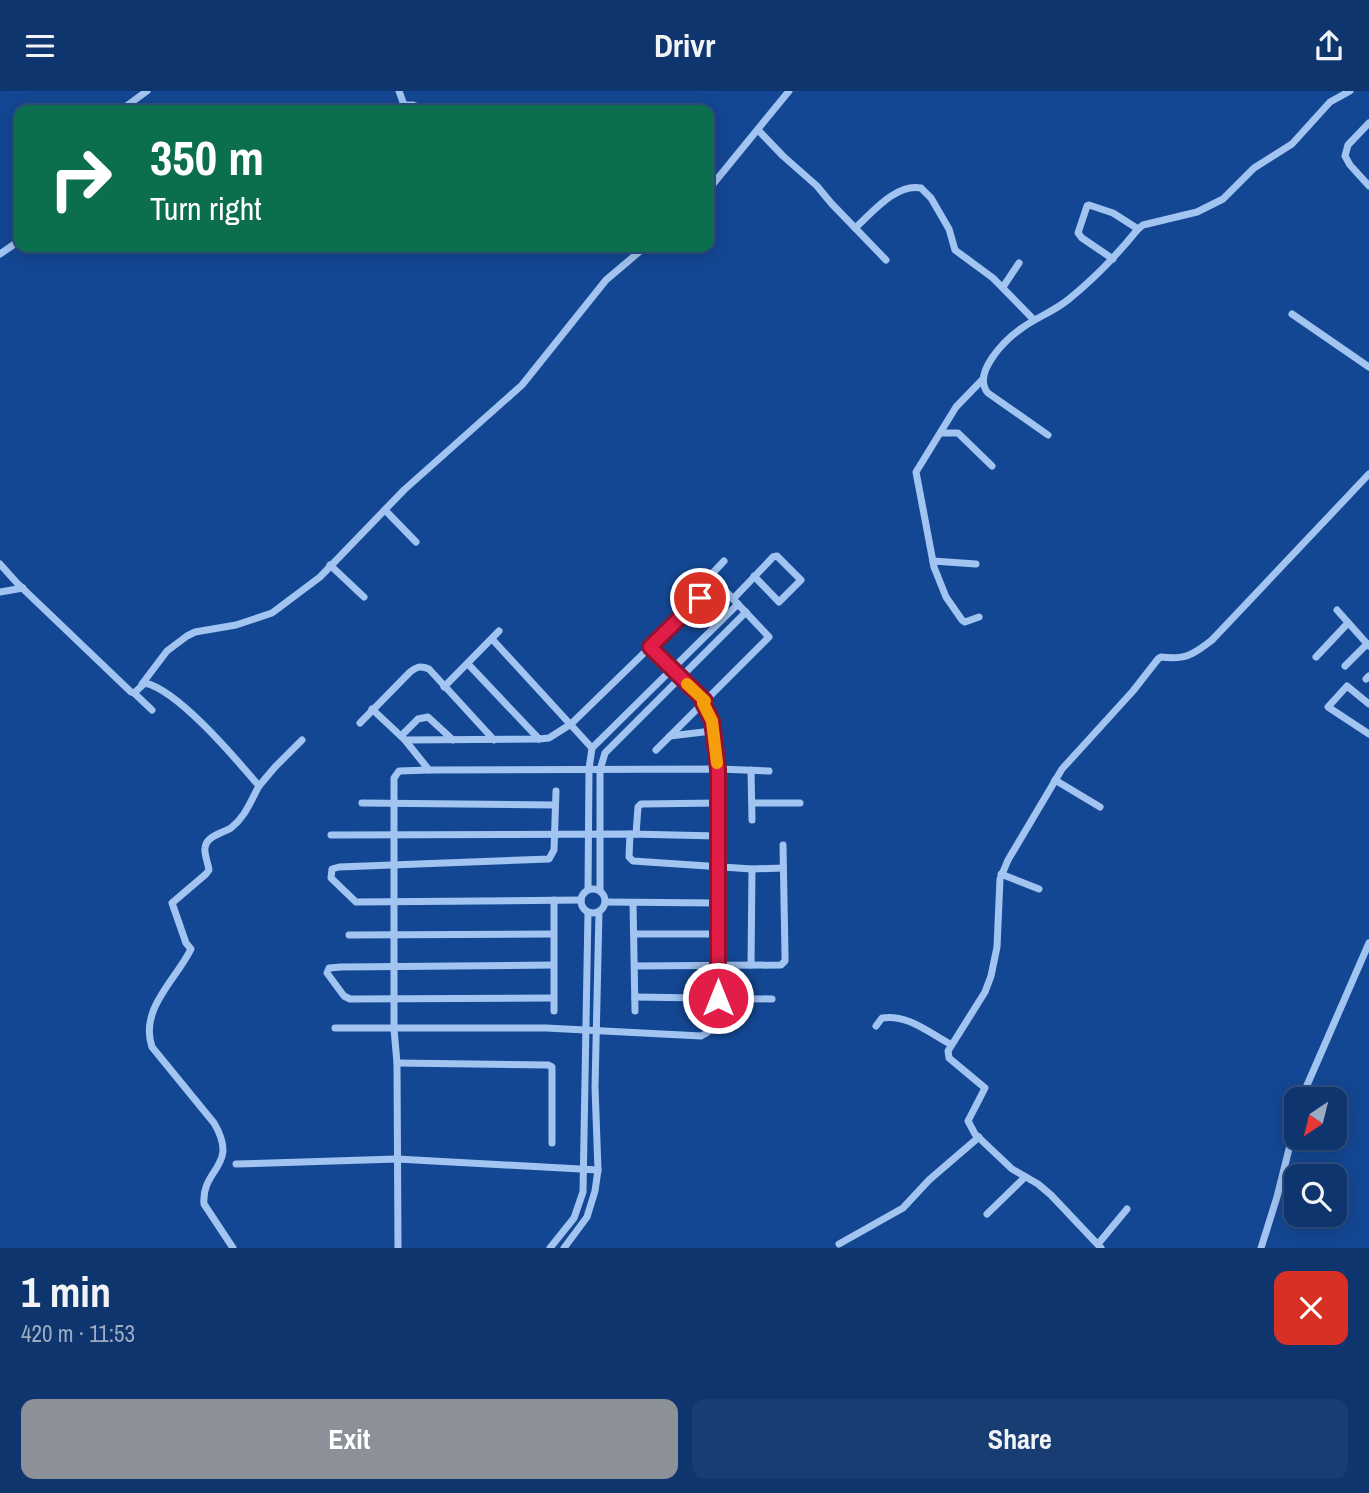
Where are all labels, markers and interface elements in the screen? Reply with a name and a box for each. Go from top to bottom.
text: Drivr [654,24,715,67]
icon: menu [21,27,59,65]
icon: share [1310,27,1348,65]
text: 350 m [150,124,264,190]
icon: right [35,133,126,224]
text: Turn right [150,187,262,230]
pin [670,568,730,628]
icon: arrive [681,579,719,617]
position arrow [681,961,755,1035]
north arrow [1284,1087,1348,1150]
map controls [1284,1087,1347,1227]
button: search [1284,1164,1347,1227]
text: 1 min [21,1264,111,1320]
button: close [1274,1271,1348,1345]
text: 420 m · 11:53 [21,1318,135,1349]
button: Exit [21,1399,678,1479]
button: Share [692,1399,1348,1479]

